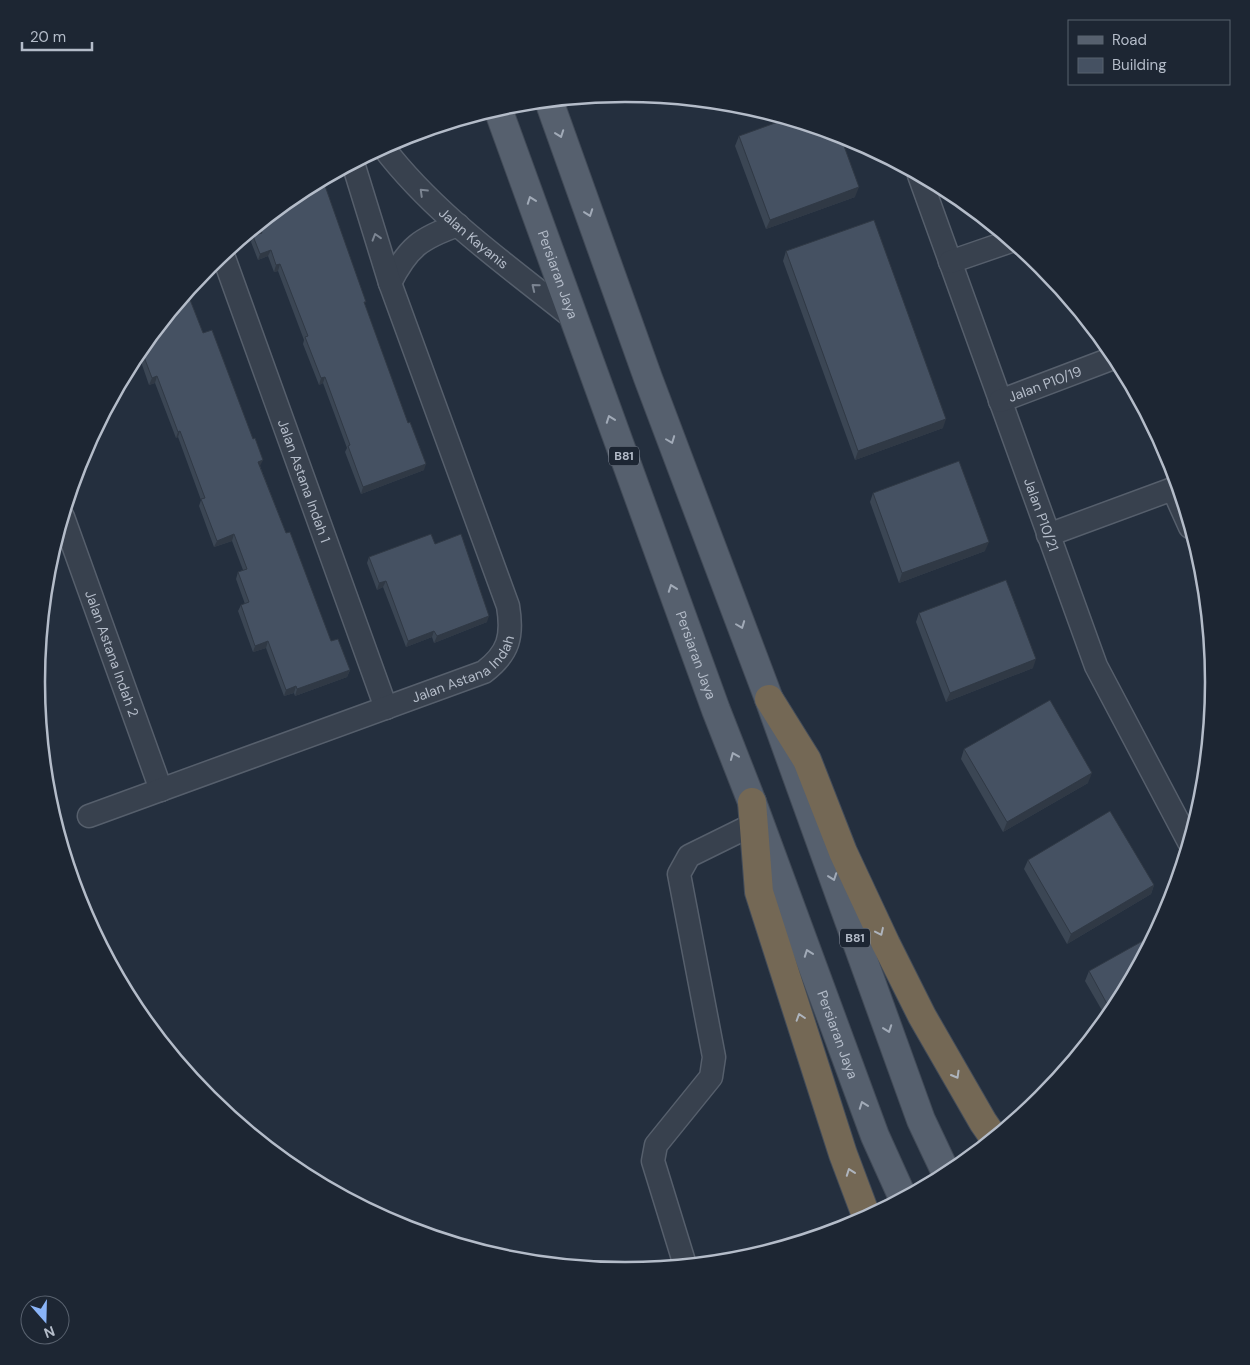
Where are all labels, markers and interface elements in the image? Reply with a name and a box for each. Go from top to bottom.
scale bar [22,20,92,52]
legend [1068,20,1230,85]
text: 20 m [30,27,66,47]
text: Road [1112,30,1147,50]
text: Building [1112,55,1167,75]
one-way arrow [554,129,564,138]
one-way arrow [419,189,428,198]
one-way arrow [527,196,537,205]
street label: Jalan Kayanis [435,204,512,273]
one-way arrow [583,208,593,217]
street label: Persiaran Jaya [534,228,582,321]
one-way arrow [372,233,382,241]
one-way arrow [532,285,541,293]
street label: Jalan P10/19 [1006,362,1084,406]
one-way arrow [606,415,616,423]
street label: Jalan Astana Indah 1 [274,417,335,545]
one-way arrow [665,435,675,443]
road number: B81 [609,446,639,466]
street label: Jalan P10/21 [1020,475,1063,554]
one-way arrow [668,584,678,592]
street label: Jalan Astana Indah 2 [81,588,143,719]
street label: Persiaran Jaya [672,608,720,702]
one-way arrow [735,620,745,629]
street label: Jalan Astana Indah [409,634,518,707]
one-way arrow [730,752,741,761]
one-way arrow [827,872,837,880]
one-way arrow [874,927,885,936]
road number: B81 [840,928,870,948]
one-way arrow [804,949,814,957]
street label: Persiaran Jaya [813,988,862,1081]
one-way arrow [796,1014,806,1022]
one-way arrow [882,1025,892,1033]
one-way arrow [950,1070,960,1079]
one-way arrow [859,1101,869,1110]
one-way arrow [846,1168,856,1177]
north arrow [20,1295,70,1345]
text: N [42,1322,57,1342]

